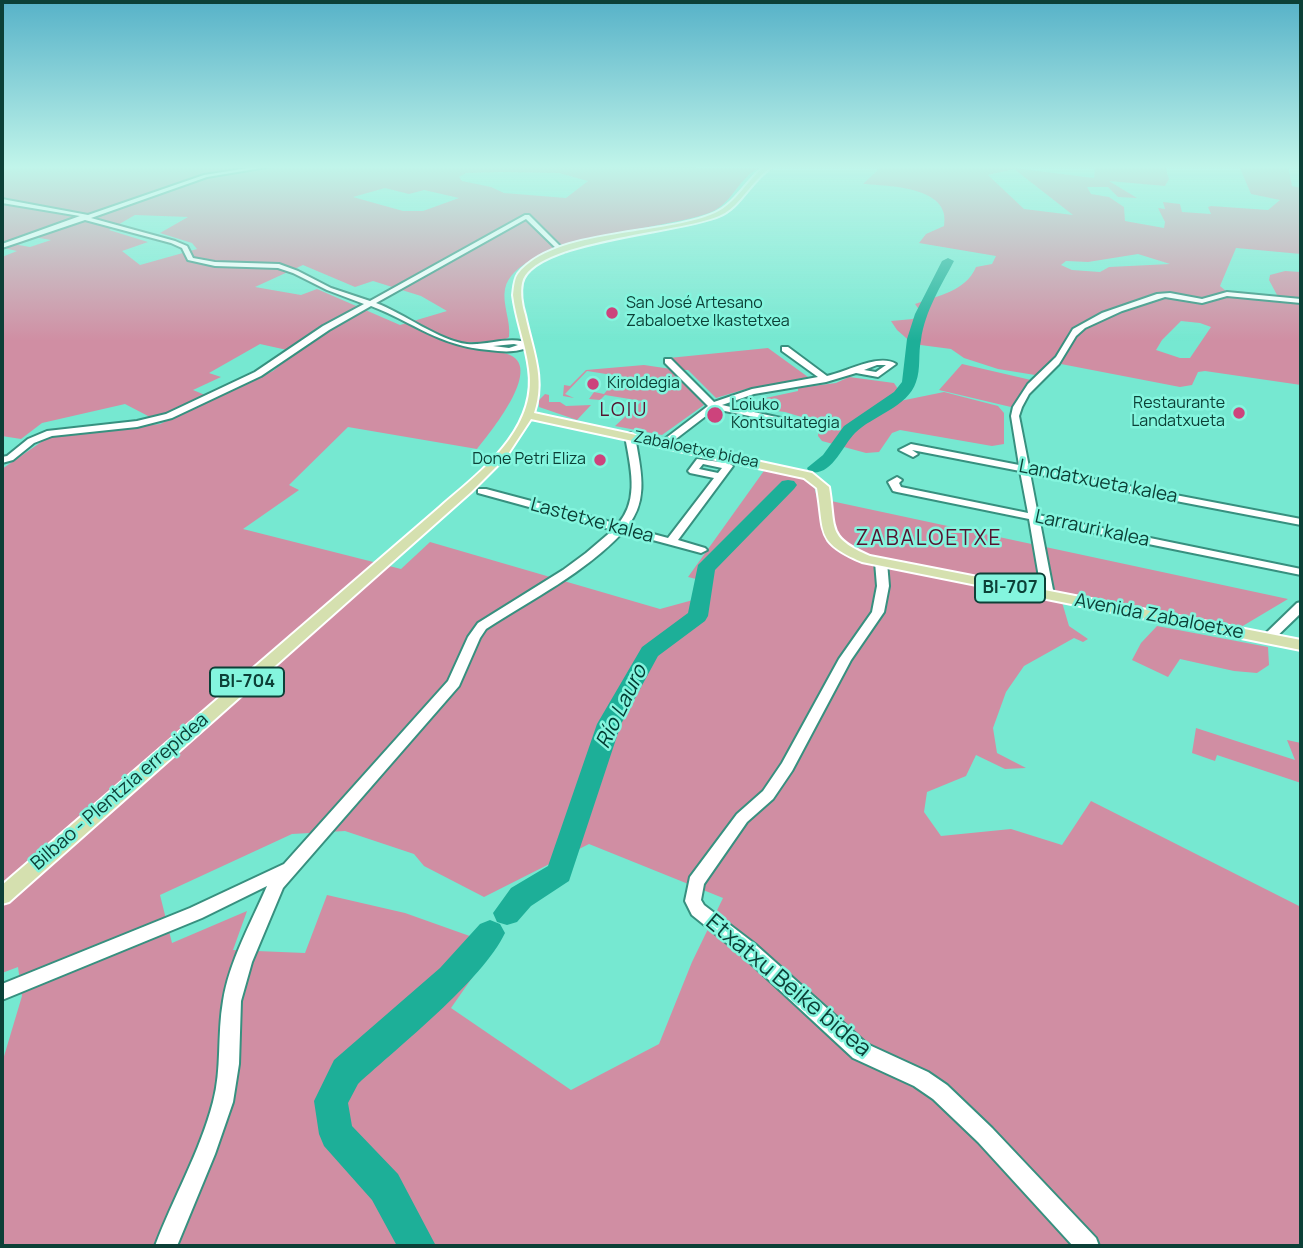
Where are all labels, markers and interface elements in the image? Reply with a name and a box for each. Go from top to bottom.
place label: San José Artesano Zabaloetxe Ikastetxea [626,294,790,332]
marker: San José Artesano Zabaloetxe Ikastetxea [604,305,620,321]
place label: Kiroldegia [607,374,680,394]
marker: Kiroldegia [585,376,601,392]
place label: Restaurante Landatxueta [1131,394,1225,432]
place label: Loiuko Kontsultategia [731,396,840,434]
district label: LOIU [600,400,648,422]
marker: Loiuko Kontsultategia [705,405,725,425]
marker: Restaurante Landatxueta [1231,405,1247,421]
street label: Zabaloetxe bidea [632,427,760,473]
place label: Done Petri Eliza [472,450,586,470]
marker: Done Petri Eliza [592,452,608,468]
street label: Landatxueta kalea [1017,455,1179,509]
street label: Lastetxe kalea [528,494,656,548]
street label: Larrauri kalea [1033,506,1151,552]
district label: ZABALOETXE [857,526,1001,552]
road number: BI-707 [975,574,1045,602]
street label: Avenida Zabaloetxe [1072,589,1246,645]
water label: Río Lauro [591,661,653,753]
road number: BI-704 [210,668,284,696]
street label: Bilbao - Plentzia errepidea [27,709,213,875]
street label: Etxatxu Beike bidea [700,909,876,1063]

